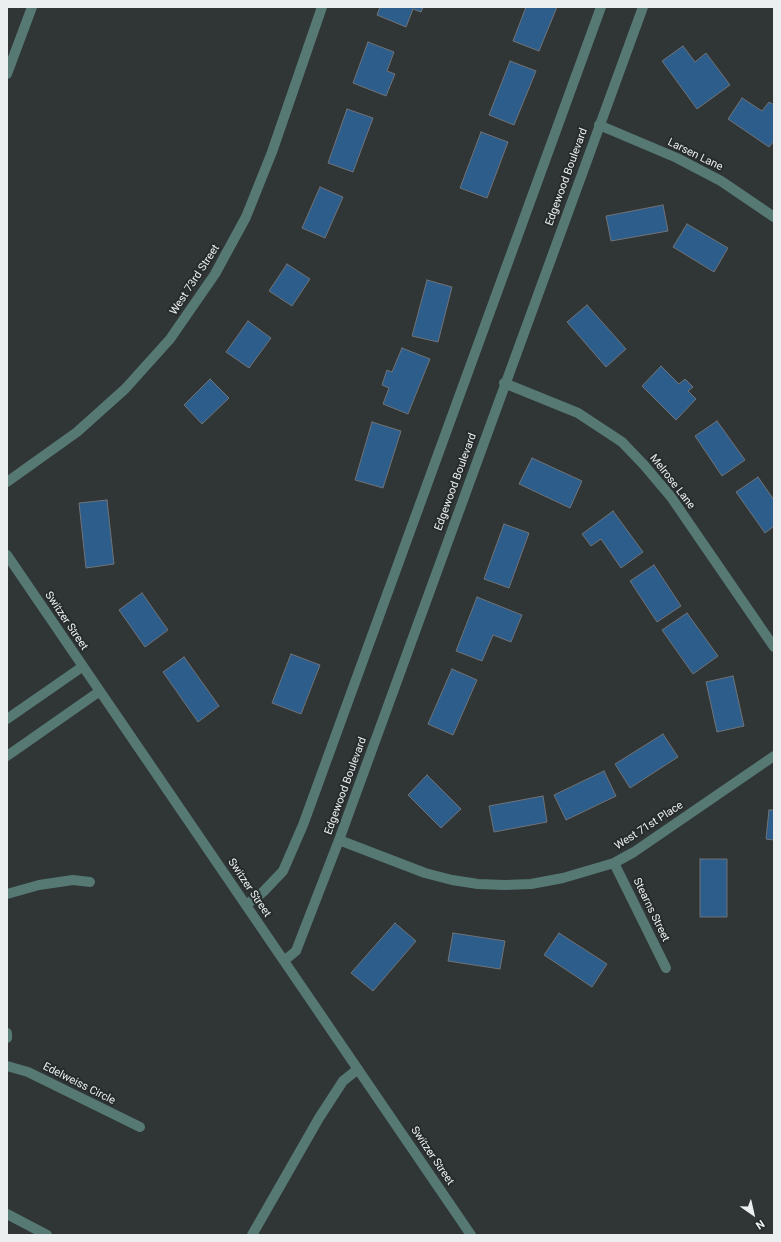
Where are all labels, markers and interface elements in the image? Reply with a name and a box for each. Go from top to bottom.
street label: Edgewood Boulevard [543,126,591,228]
street label: Larsen Lane [665,136,725,174]
street label: West 73rd Street [167,242,223,318]
street label: Edgewood Boulevard [432,431,480,533]
street label: Melrose Lane [646,452,698,512]
street label: Switzer Street [42,589,90,653]
street label: Edgewood Boulevard [322,735,370,837]
street label: West 71st Place [612,799,686,853]
street label: Switzer Street [225,856,273,920]
street label: Stearns Street [630,876,672,944]
street label: Edelweiss Circle [41,1060,117,1108]
street label: Switzer Street [408,1124,456,1188]
north arrow [733,1194,773,1234]
text: N [753,1217,767,1232]

